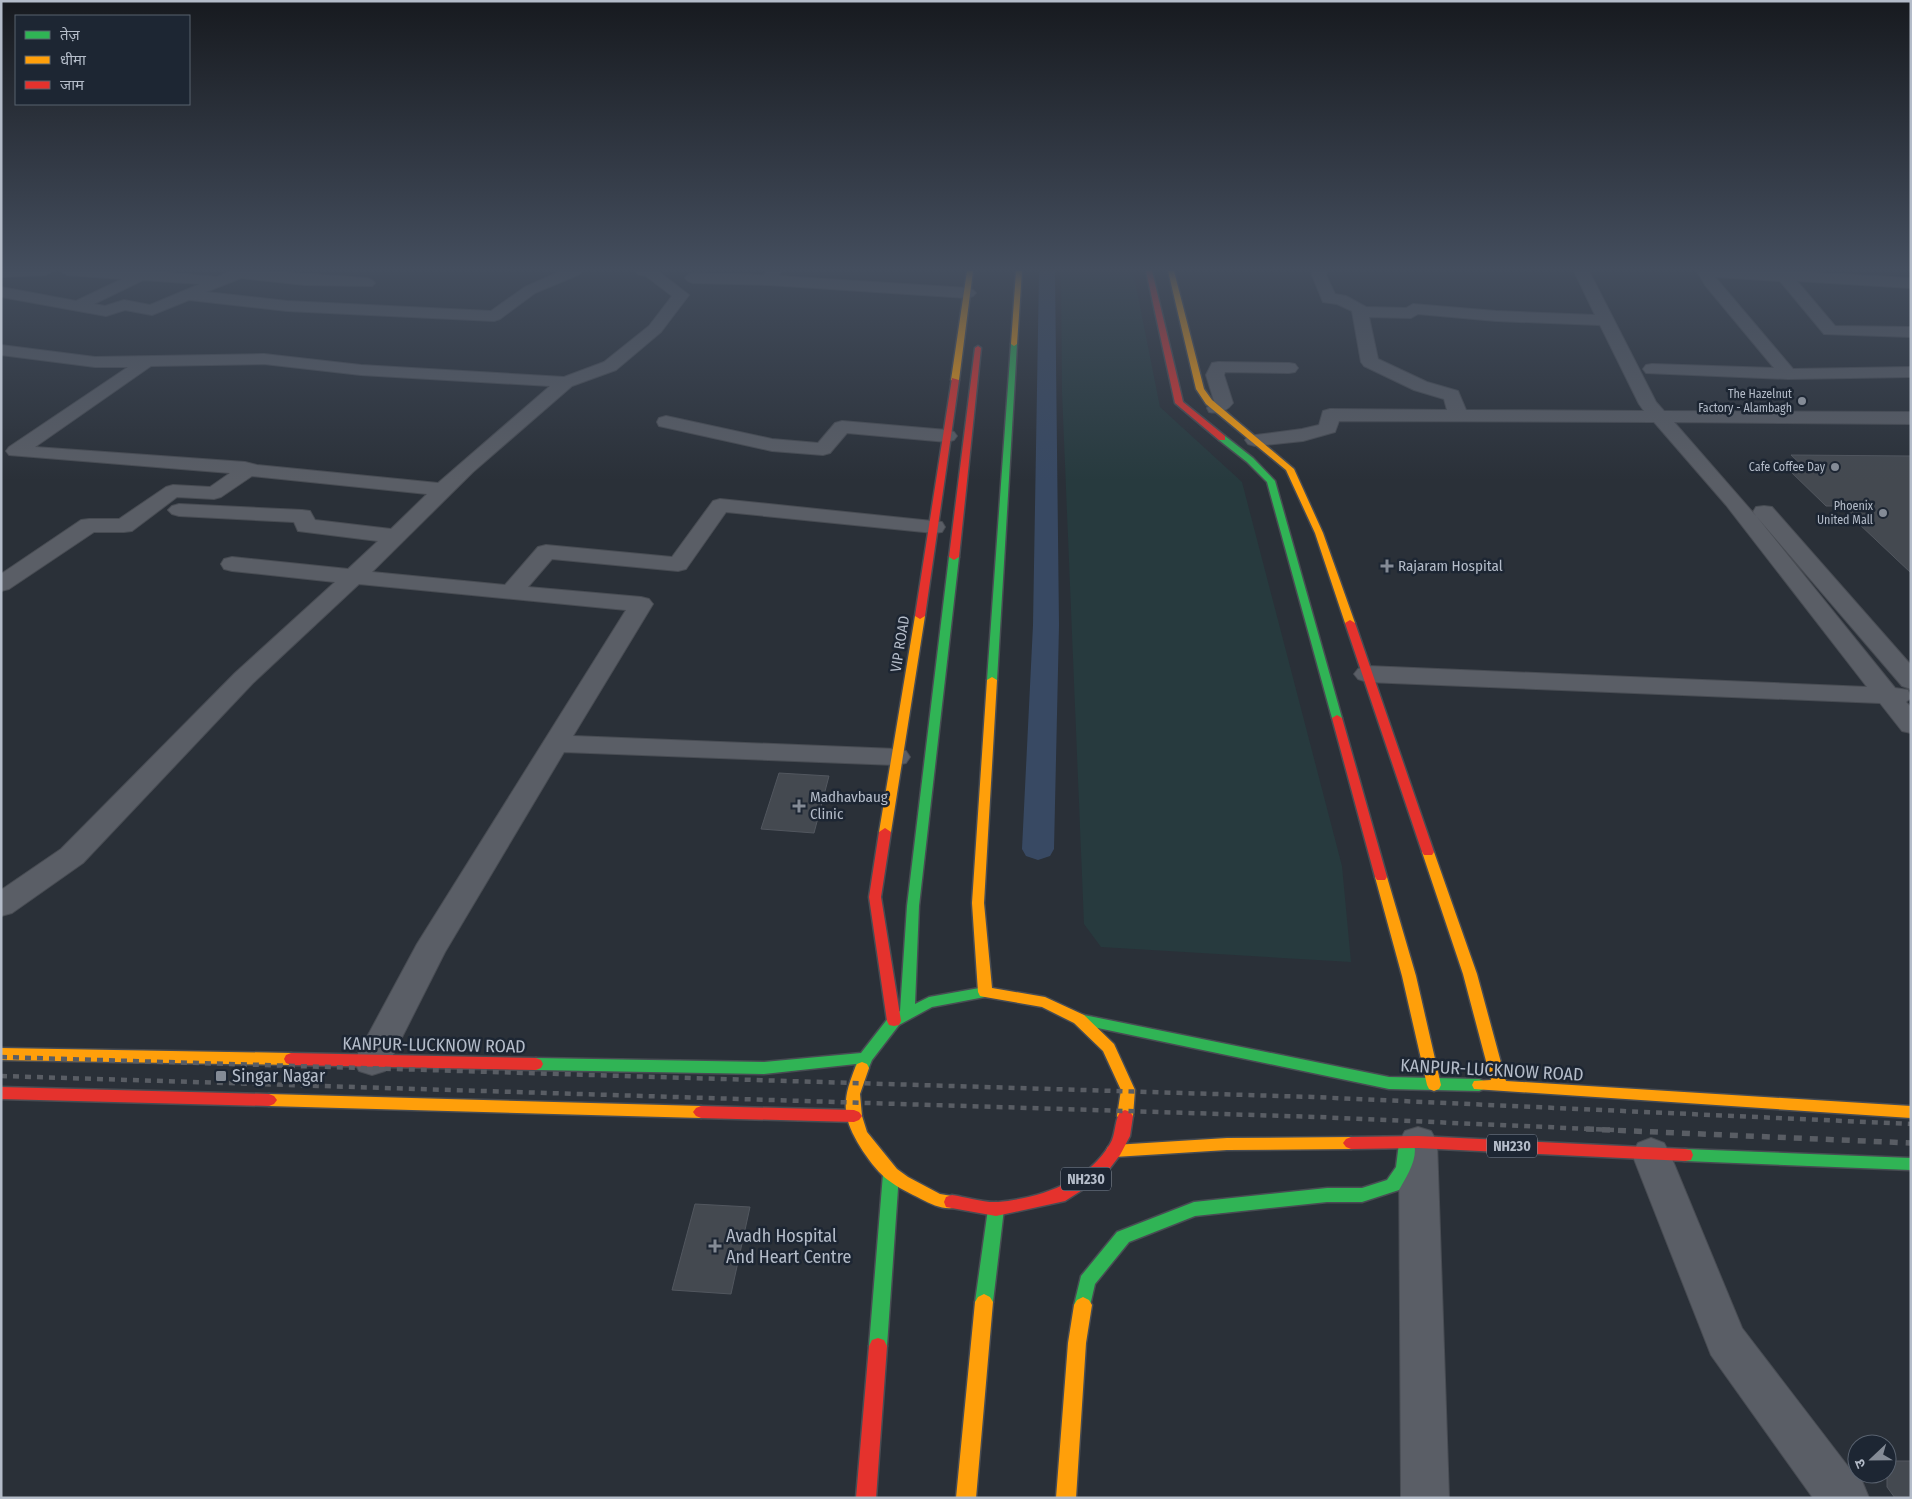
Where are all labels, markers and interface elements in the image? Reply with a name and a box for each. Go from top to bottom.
legend [15,15,190,105]
text: तेज़ [60,26,81,44]
text: धीमा [60,51,87,69]
text: जाम [60,76,85,94]
place label: The Hazelnut Factory - Alambagh [1698,387,1792,415]
marker: The Hazelnut Factory - Alambagh [1796,395,1808,407]
place label: Cafe Coffee Day [1749,460,1826,474]
marker: Cafe Coffee Day [1829,461,1841,473]
place label: Phoenix United Mall [1817,499,1874,527]
marker: Phoenix United Mall [1877,507,1889,519]
place label: Rajaram Hospital [1398,557,1503,575]
marker: Rajaram Hospital [1380,559,1394,573]
street label: VIP ROAD [887,615,913,673]
place label: Madhavbaug Clinic [810,788,888,823]
marker: Madhavbaug Clinic [792,799,806,813]
street label: KANPUR-LUCKNOW ROAD [342,1032,526,1058]
street label: KANPUR-LUCKNOW ROAD [1400,1054,1584,1086]
place label: Singar Nagar [232,1065,326,1087]
marker: Singar Nagar [214,1069,228,1083]
road number: NH230 [1487,1134,1537,1158]
road number: NH230 [1061,1168,1111,1190]
place label: Avadh Hospital And Heart Centre [726,1225,852,1268]
marker: Avadh Hospital And Heart Centre [708,1239,722,1253]
north arrow [1847,1434,1897,1484]
text: उ [1851,1456,1870,1471]

